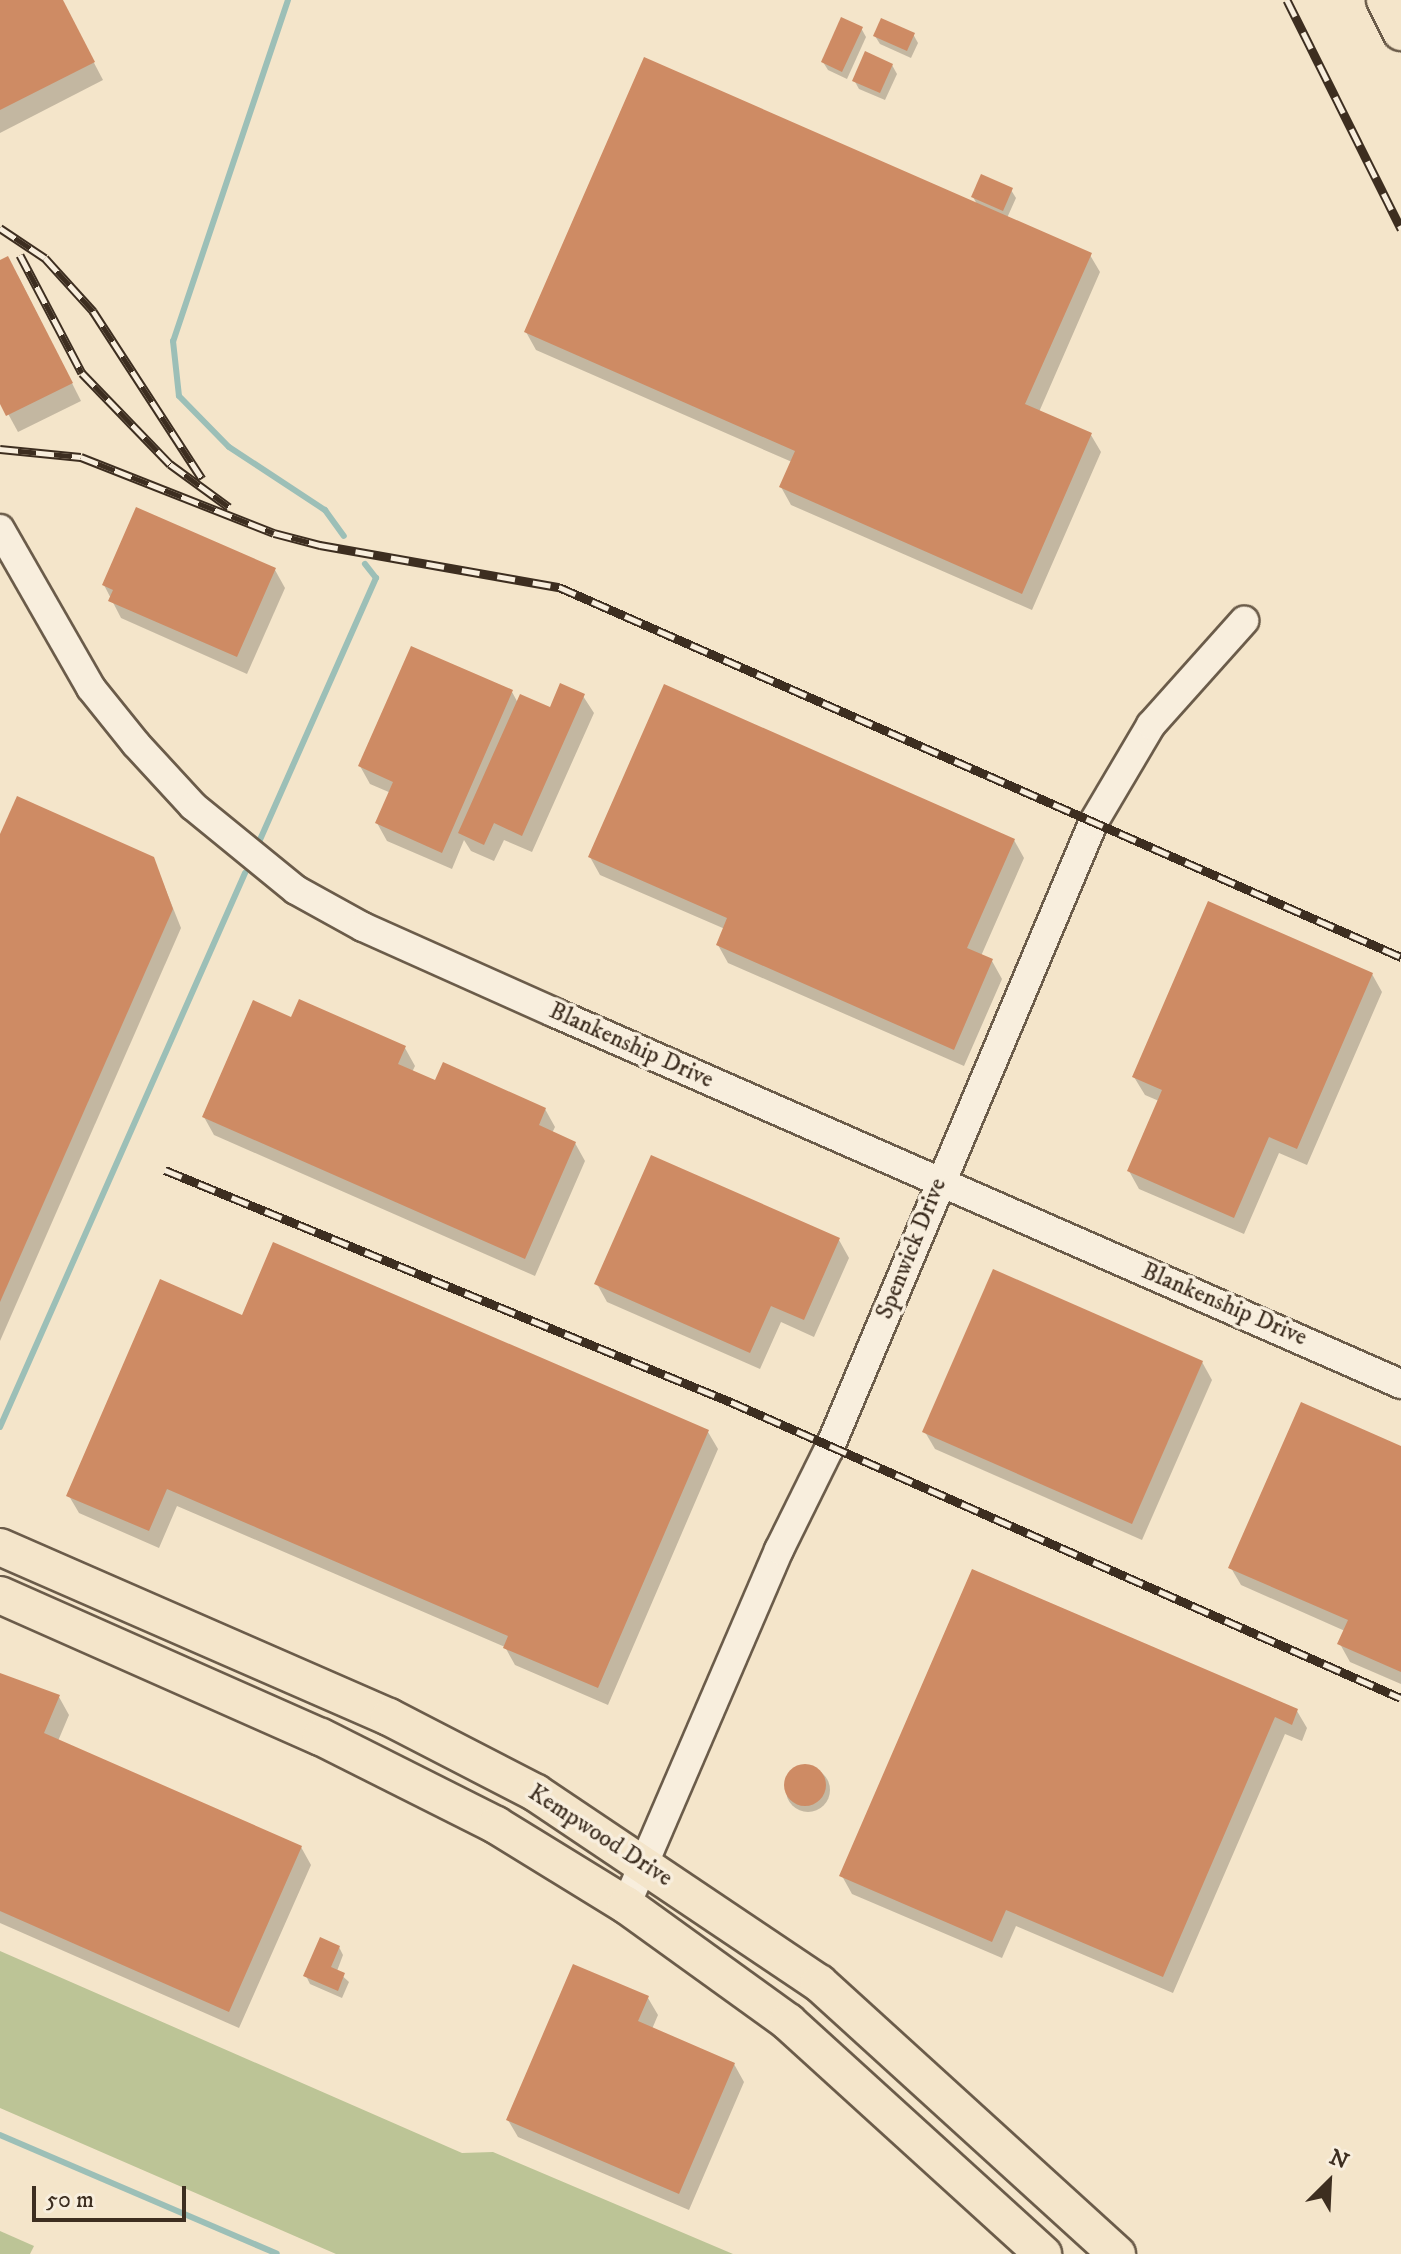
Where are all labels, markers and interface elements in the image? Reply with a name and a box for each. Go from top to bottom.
street label: Blankenship Drive [544,997,718,1095]
street label: Spenwick Drive [871,1174,953,1324]
street label: Blankenship Drive [1137,1257,1311,1353]
street label: Kempwood Drive [523,1779,677,1893]
north arrow [1289,2142,1369,2222]
text: N [1325,2144,1353,2176]
scale bar [36,2170,190,2220]
text: 50 m [46,2185,94,2215]

